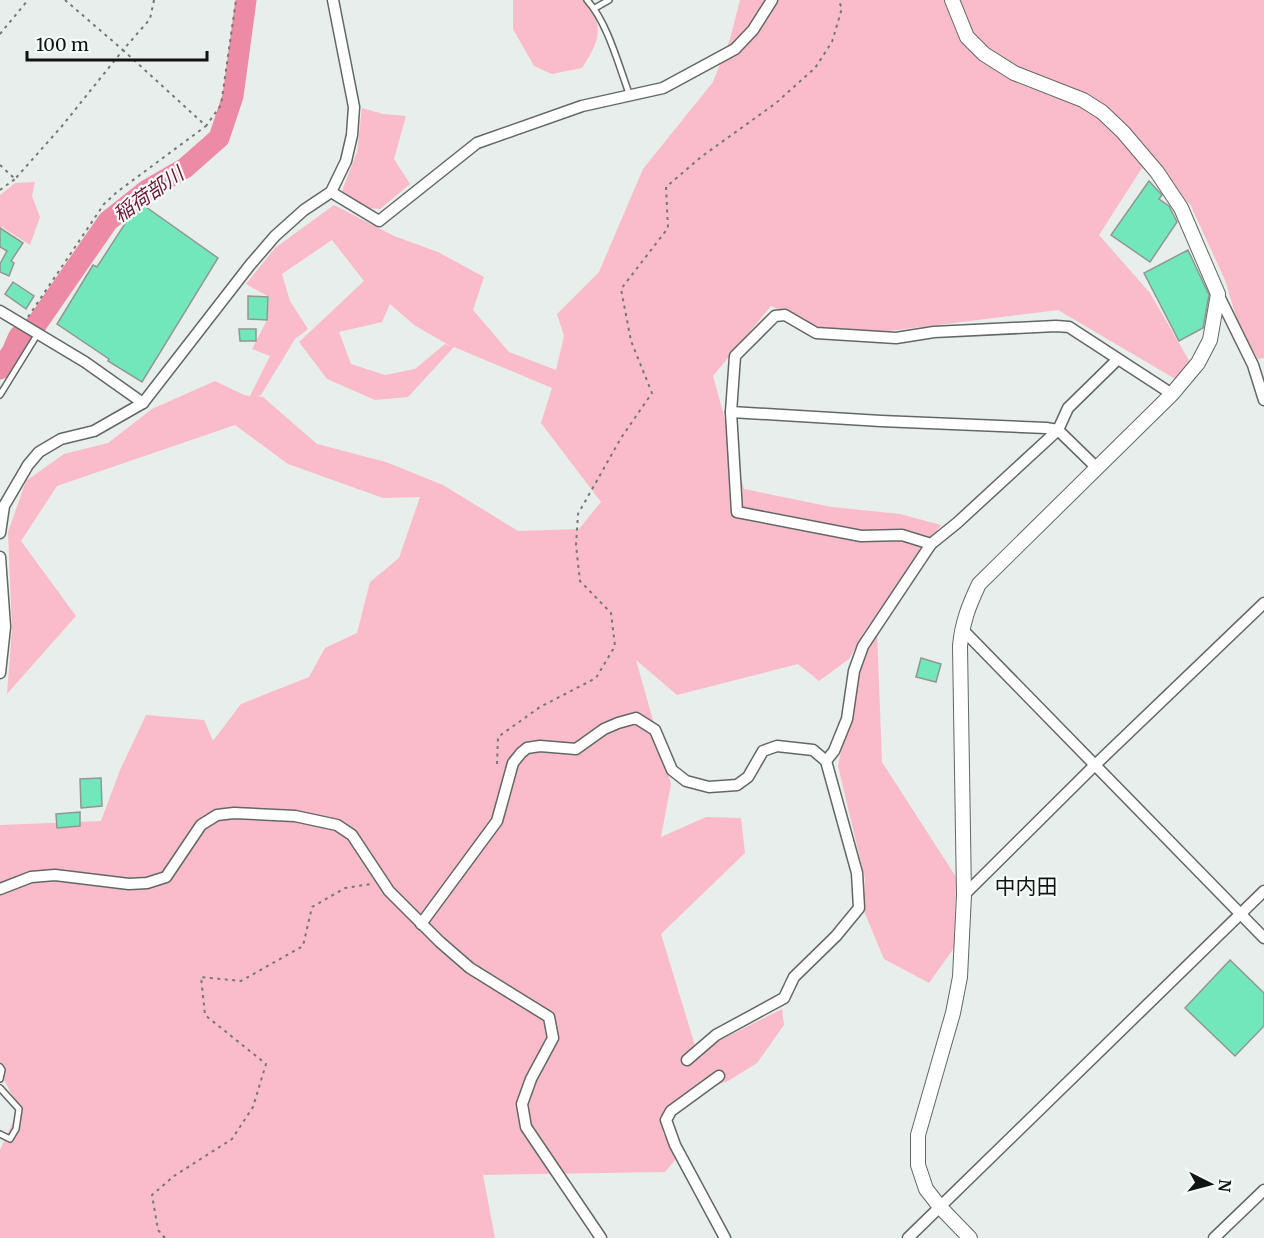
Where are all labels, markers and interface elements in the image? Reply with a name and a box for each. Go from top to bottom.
scale bar [27,24,207,62]
text: 100 m [36,33,89,56]
water label: 稲荷部川 [108,160,190,227]
district label: 中内田 [995,873,1058,900]
north arrow [1180,1154,1240,1214]
text: N [1214,1178,1236,1193]

